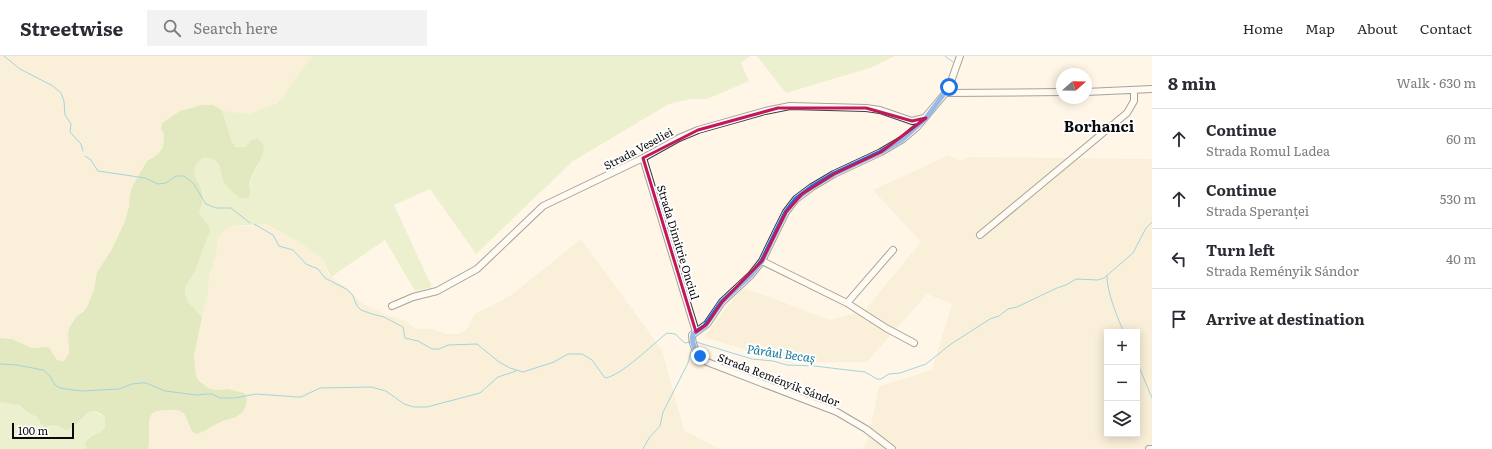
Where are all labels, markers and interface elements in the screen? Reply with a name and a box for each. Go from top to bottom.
search box [147,10,427,46]
text: Streetwise [20,14,123,42]
text: Search here [193,16,277,39]
icon: search [161,17,183,39]
text: Home [1243,18,1283,38]
text: Map [1305,18,1335,38]
text: About [1357,18,1398,38]
text: Contact [1420,18,1472,38]
north arrow [1056,68,1092,104]
text: 8 min [1168,70,1216,95]
text: Walk · 630 m [1396,73,1476,92]
route start [940,78,958,96]
district label: Borhanci [1064,114,1135,137]
text: Continue [1206,118,1276,141]
street label: Strada Veseliei [601,123,676,173]
icon: ahead [1168,128,1190,150]
text: 60 m [1446,129,1476,148]
text: Strada Romul Ladea [1206,141,1330,160]
text: Continue [1206,178,1276,201]
street label: Strada Dimitrie Onciul [654,183,704,302]
icon: ahead [1168,188,1190,210]
text: 530 m [1440,189,1476,208]
text: Strada Speranței [1206,201,1309,220]
text: Turn left [1206,238,1275,261]
icon: left [1168,248,1190,270]
text: 40 m [1446,249,1476,268]
text: Strada Reményik Sándor [1206,261,1359,280]
text: Arrive at destination [1206,307,1365,330]
icon: arrive [1168,308,1190,330]
map controls [1104,329,1140,437]
button: + [1104,329,1140,365]
water label: Pârâul Becaș [746,339,816,367]
route end [691,347,709,365]
street label: Strada Reményik Sándor [716,348,843,410]
button: − [1104,365,1140,401]
button: layers [1104,401,1140,437]
scale bar [12,421,74,440]
text: 100 m [18,422,48,438]

